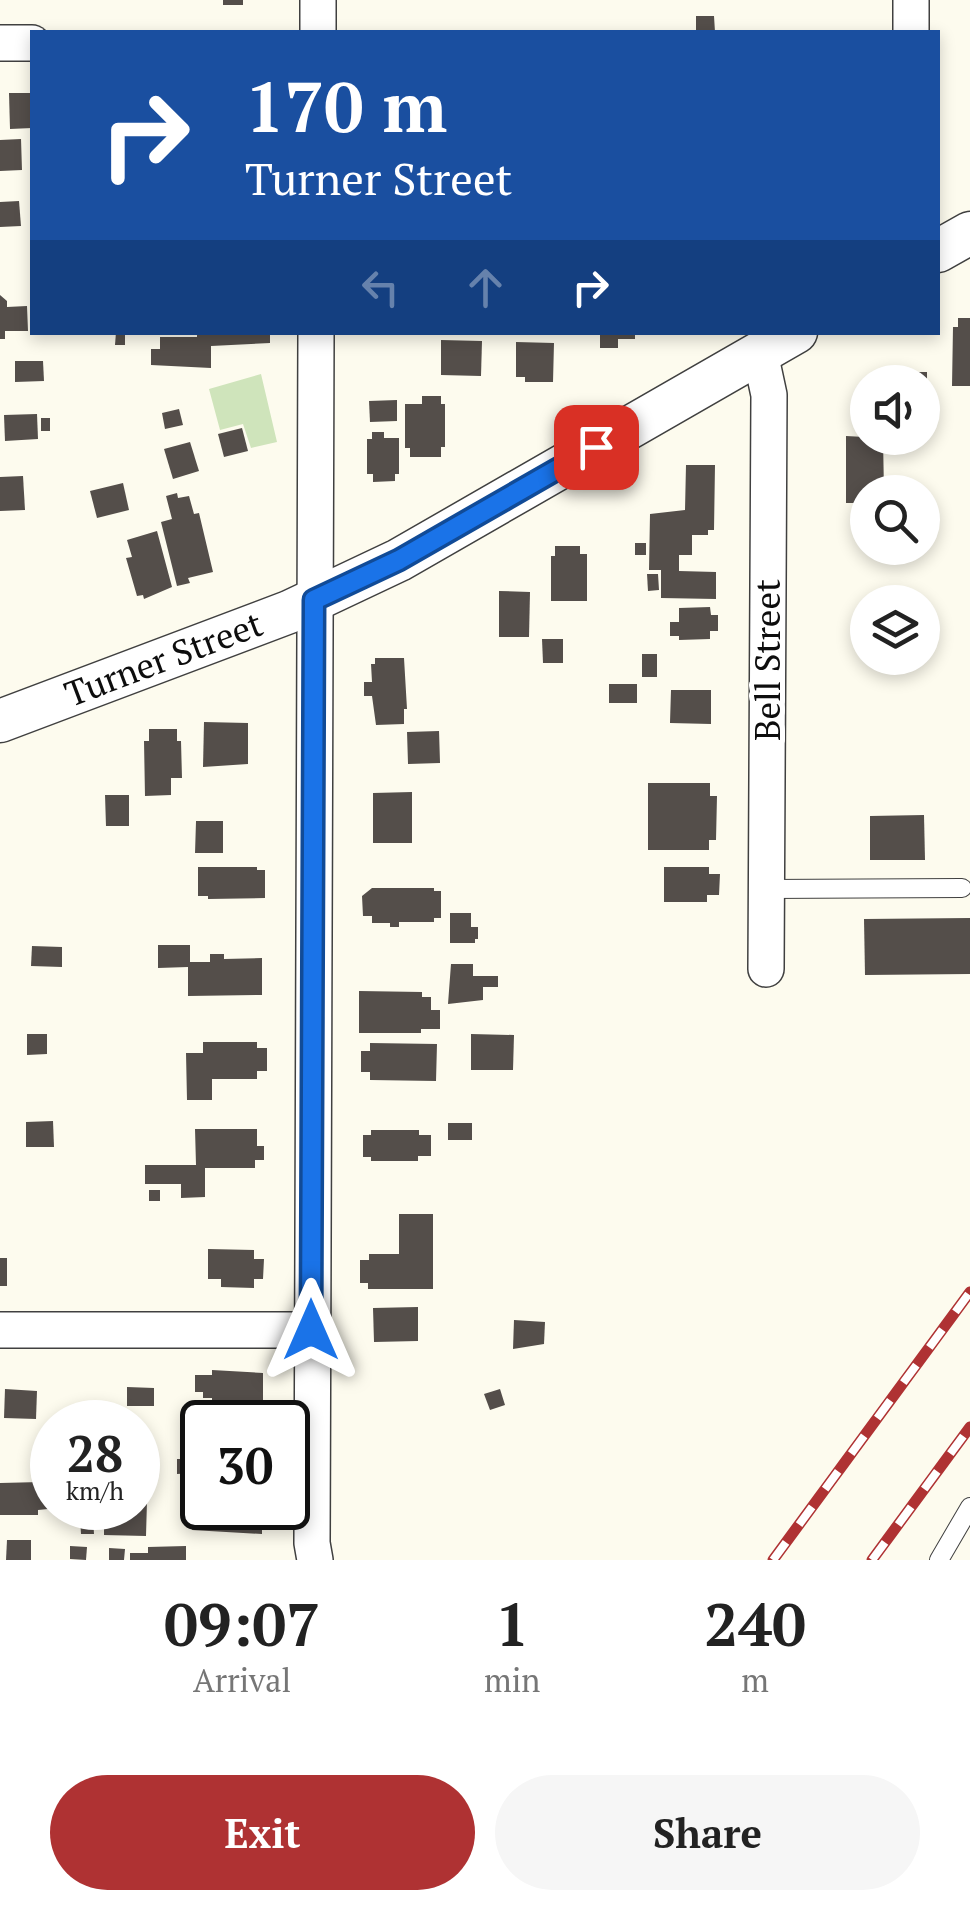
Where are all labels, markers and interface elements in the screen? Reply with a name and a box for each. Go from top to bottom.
text: 170 m [245,59,447,152]
icon: right [80,70,210,200]
text: Turner Street [245,148,512,208]
icon: left [353,260,408,315]
icon: ahead [458,260,513,315]
icon: right [563,260,618,315]
map controls [850,365,940,675]
button: sound [850,365,940,455]
pin [554,405,639,490]
icon: arrive [569,420,624,475]
button: search [850,475,940,565]
street label: Bell Street [744,579,790,741]
button: layers [850,585,940,675]
street label: Turner Street [58,600,269,717]
position arrow [259,1278,363,1382]
speed limit sign: 30 [180,1400,310,1530]
text: 28 [67,1420,123,1486]
text: km/h [66,1474,124,1507]
text: 09:07 [164,1584,320,1663]
text: 1 [495,1584,529,1663]
text: 240 [704,1584,806,1663]
text: Arrival [193,1659,291,1701]
text: min [484,1659,540,1701]
text: m [741,1659,769,1701]
button: Exit [50,1775,475,1890]
button: Share [495,1775,920,1890]

